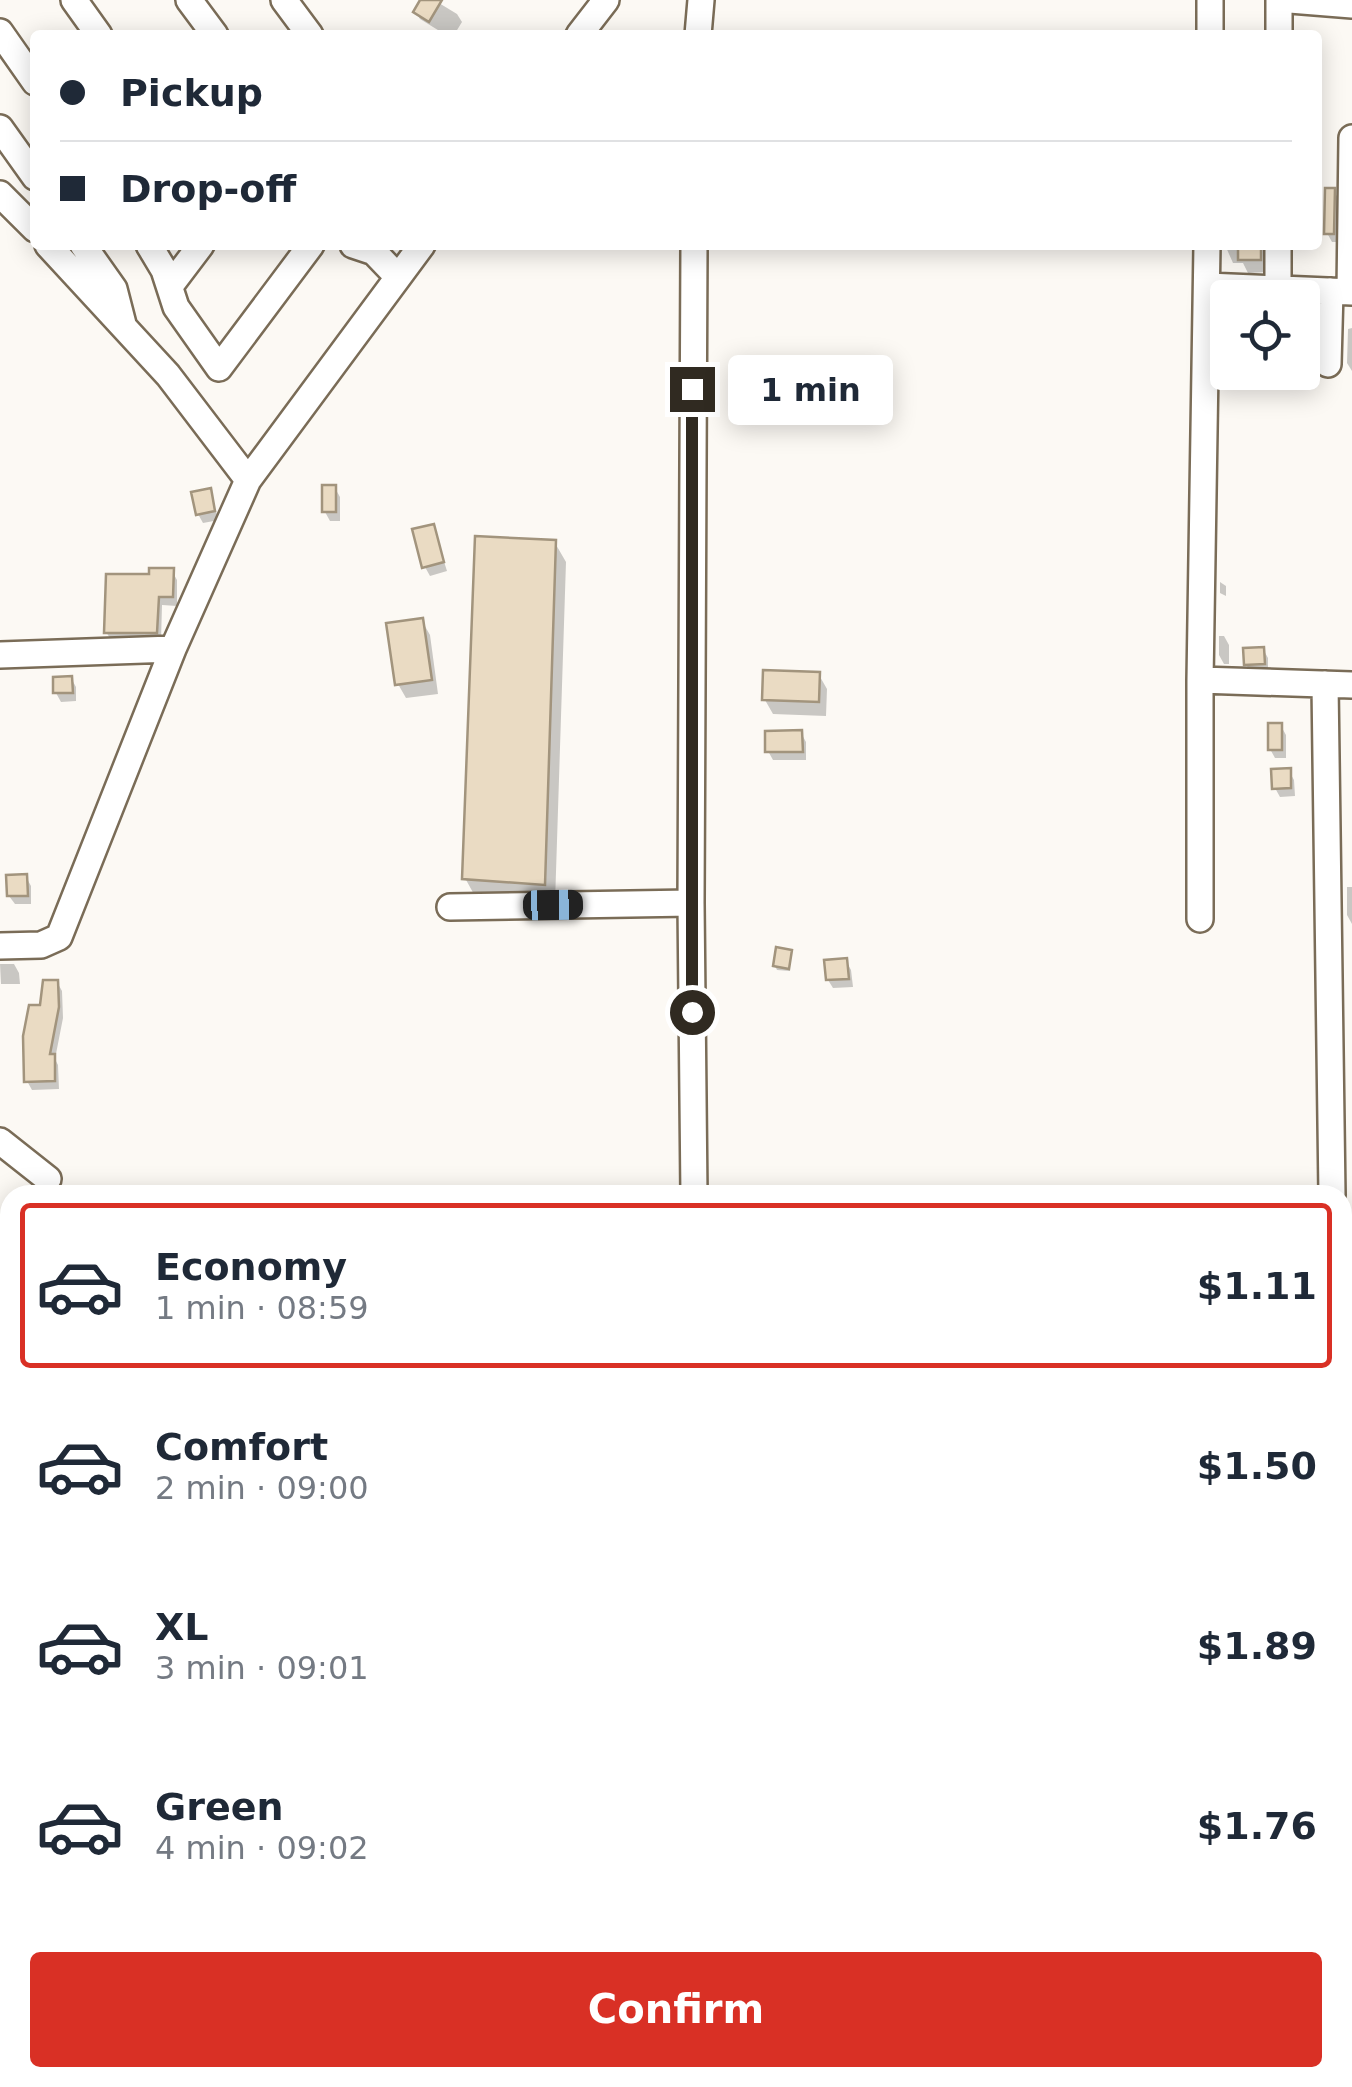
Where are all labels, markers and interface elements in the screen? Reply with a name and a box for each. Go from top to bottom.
text: Pickup [120,71,263,115]
text: Drop-off [120,167,296,211]
map controls [1210,280,1320,390]
button: locate [1210,280,1320,390]
callout: 1 min [727,354,892,424]
route end [670,367,715,412]
text: 1 min [760,371,861,409]
car [523,889,583,921]
route start [670,990,715,1035]
icon: car [35,1241,125,1331]
text: Economy [155,1245,347,1289]
text: $1.11 [1197,1264,1317,1308]
text: 1 min · 08:59 [155,1289,369,1327]
icon: car [35,1421,125,1511]
text: Comfort [155,1425,328,1469]
text: $1.50 [1197,1444,1317,1488]
text: 2 min · 09:00 [155,1469,369,1507]
icon: car [35,1601,125,1691]
text: XL [155,1605,209,1649]
text: $1.89 [1197,1624,1317,1668]
text: 3 min · 09:01 [155,1649,369,1687]
icon: car [35,1781,125,1871]
text: Green [155,1785,284,1829]
text: $1.76 [1197,1804,1317,1848]
text: 4 min · 09:02 [155,1829,369,1867]
button: Confirm [30,1952,1322,2067]

